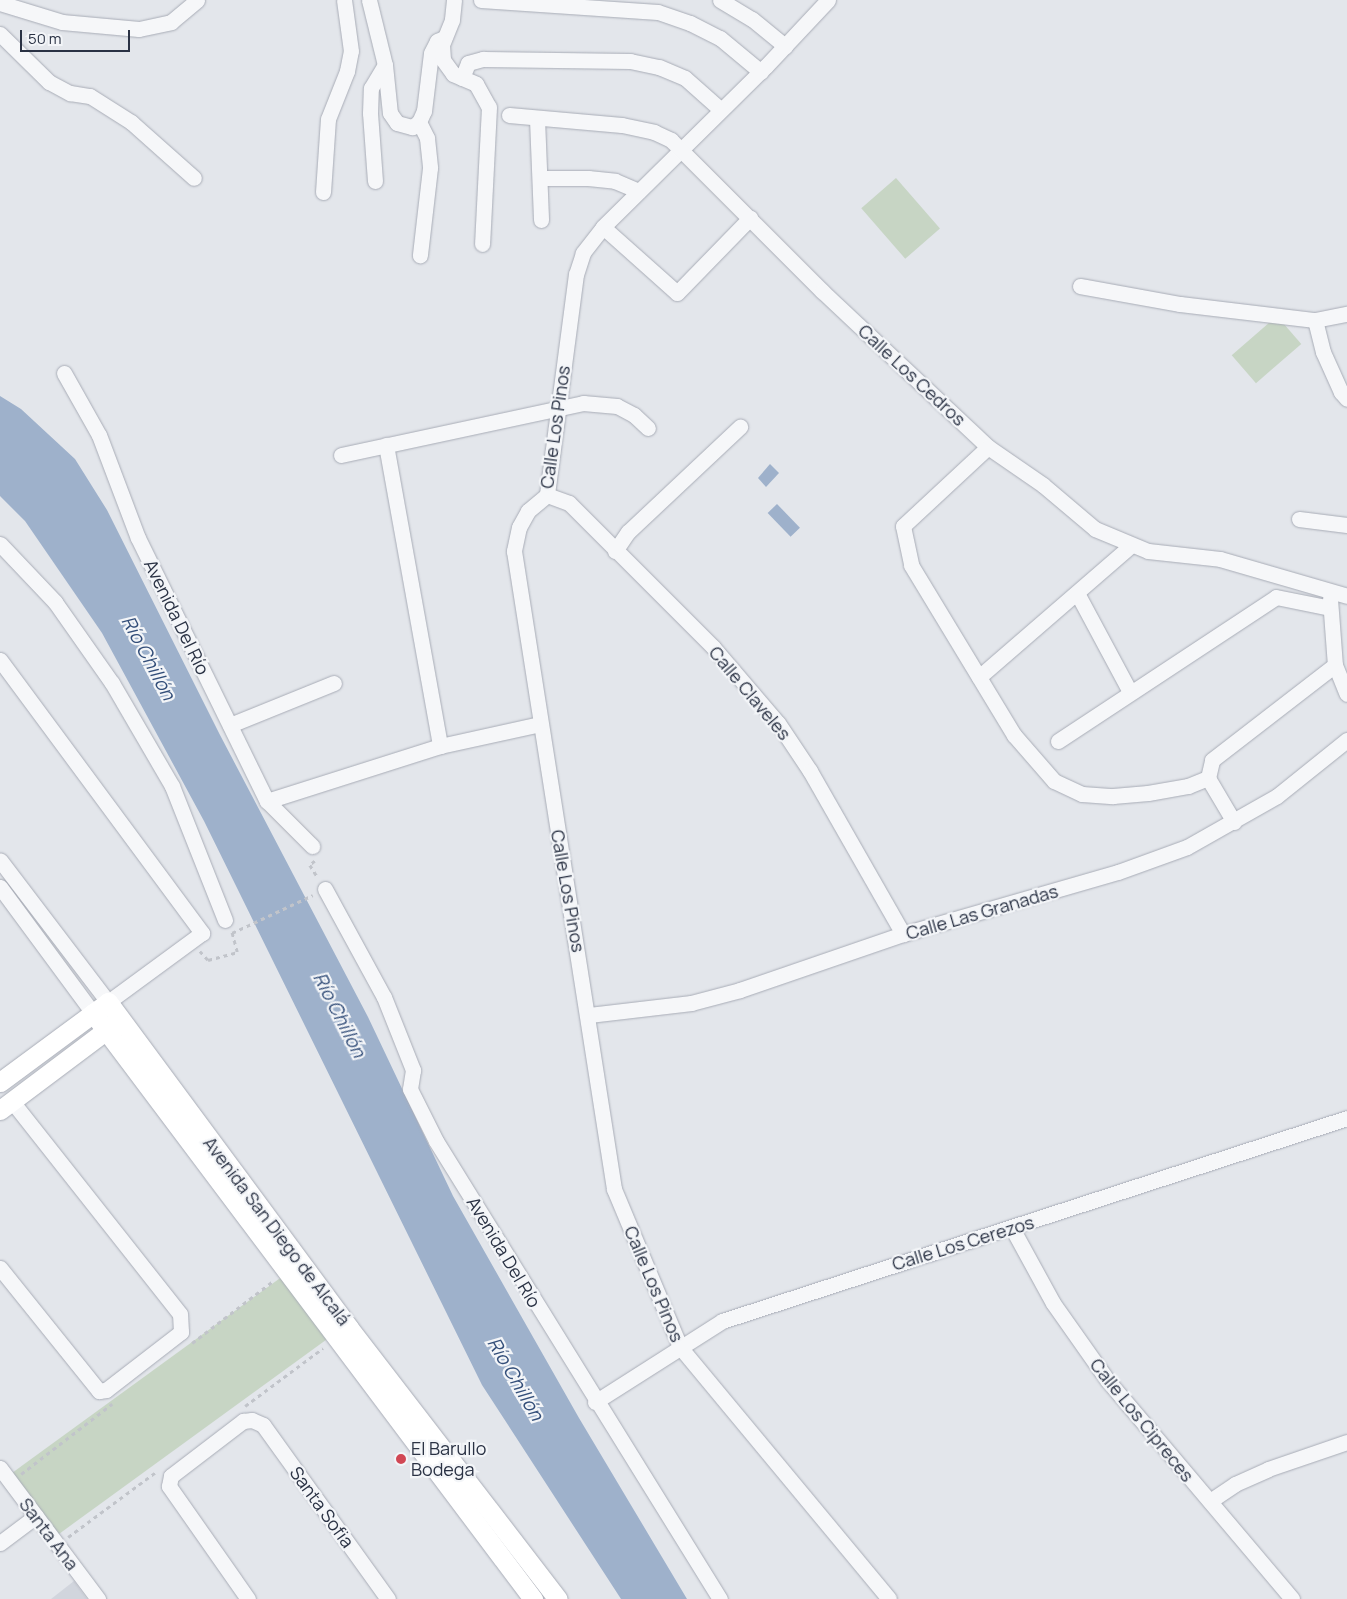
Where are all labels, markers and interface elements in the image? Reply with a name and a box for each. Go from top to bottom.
scale bar [22,20,132,52]
text: 50 m [28,28,62,49]
street label: Calle Los Cedros [854,320,970,430]
street label: Calle Los Pinos [536,364,574,490]
street label: Avenida Del Río [140,556,214,678]
water label: Río Chillón [116,612,180,704]
street label: Calle Claveles [705,642,795,744]
street label: Calle Los Pinos [547,828,589,954]
street label: Calle Las Granadas [903,880,1061,944]
water label: Río Chillón [308,969,370,1061]
street label: Avenida San Diego de Alcalá [199,1132,355,1330]
street label: Avenida Del Río [462,1193,546,1311]
street label: Calle Los Cerezos [889,1211,1037,1275]
street label: Calle Los Pinos [620,1223,688,1345]
water label: Río Chillón [482,1333,548,1425]
street label: Calle Los Cipreces [1086,1354,1198,1486]
place label: El Barullo Bodega [411,1438,486,1480]
marker: El Barullo Bodega [395,1453,407,1465]
street label: Santa Sofia [285,1462,359,1552]
street label: Santa Ana [15,1494,83,1574]

